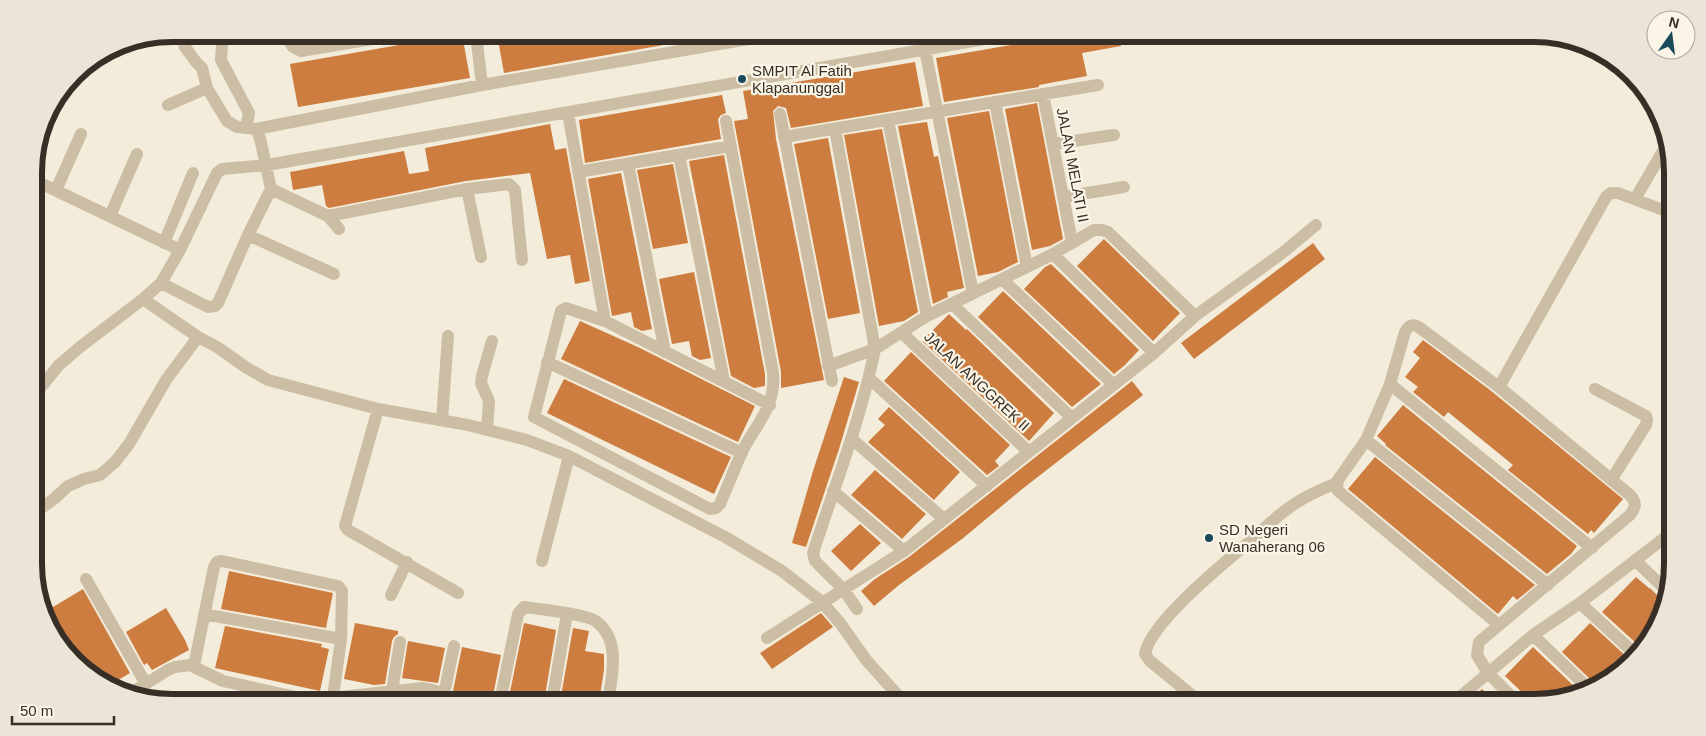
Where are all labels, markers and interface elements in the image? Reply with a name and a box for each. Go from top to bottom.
north arrow [1646,10,1696,60]
text: N [1667,13,1681,31]
place label: SMPIT Al Fatih Klapanunggal [752,62,852,96]
marker: SMPIT Al Fatih Klapanunggal [736,73,748,85]
street label: JALAN MELATI II [1054,106,1092,224]
street label: JALAN ANGGREK II [921,328,1033,434]
place label: SD Negeri Wanaherang 06 [1219,521,1325,555]
marker: SD Negeri Wanaherang 06 [1203,532,1215,544]
scale bar [12,694,115,726]
text: 50 m [20,702,53,719]

